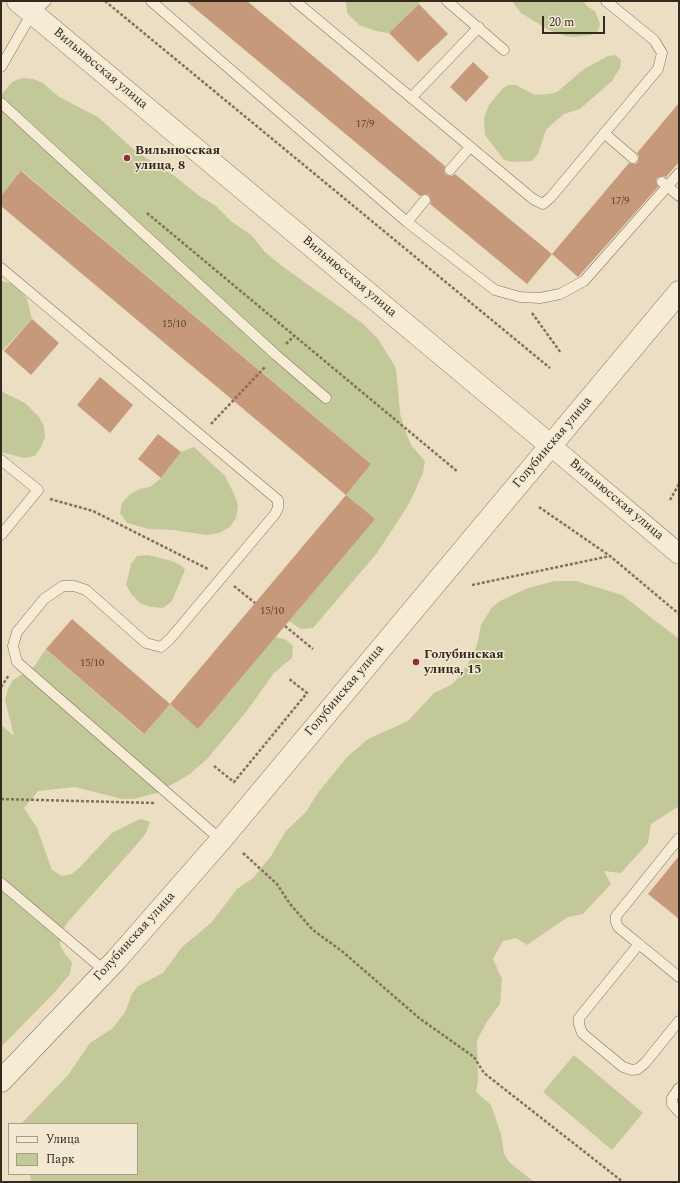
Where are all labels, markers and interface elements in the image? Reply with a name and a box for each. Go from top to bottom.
scale bar [544,8,607,34]
text: 20 m [549,13,574,32]
street label: Вильнюсская улица [50,25,150,113]
house number: 17/9 [355,118,375,132]
place label: Вильнюсская улица, 8 [135,143,220,174]
marker: Вильнюсская улица, 8 [122,153,132,163]
house number: 17/9 [610,195,630,209]
street label: Вильнюсская улица [299,233,399,321]
house number: 15/10 [162,318,186,332]
street label: Голубинская улица [510,394,596,492]
street label: Вильнюсская улица [566,456,666,544]
house number: 15/10 [260,605,284,619]
street label: Голубинская улица [302,642,388,740]
place label: Голубинская улица, 15 [424,647,504,678]
house number: 15/10 [80,657,104,671]
marker: Голубинская улица, 15 [411,657,421,667]
street label: Голубинская улица [91,889,179,985]
legend [8,1123,138,1175]
text: Улица [46,1130,80,1149]
text: Парк [46,1150,75,1169]

